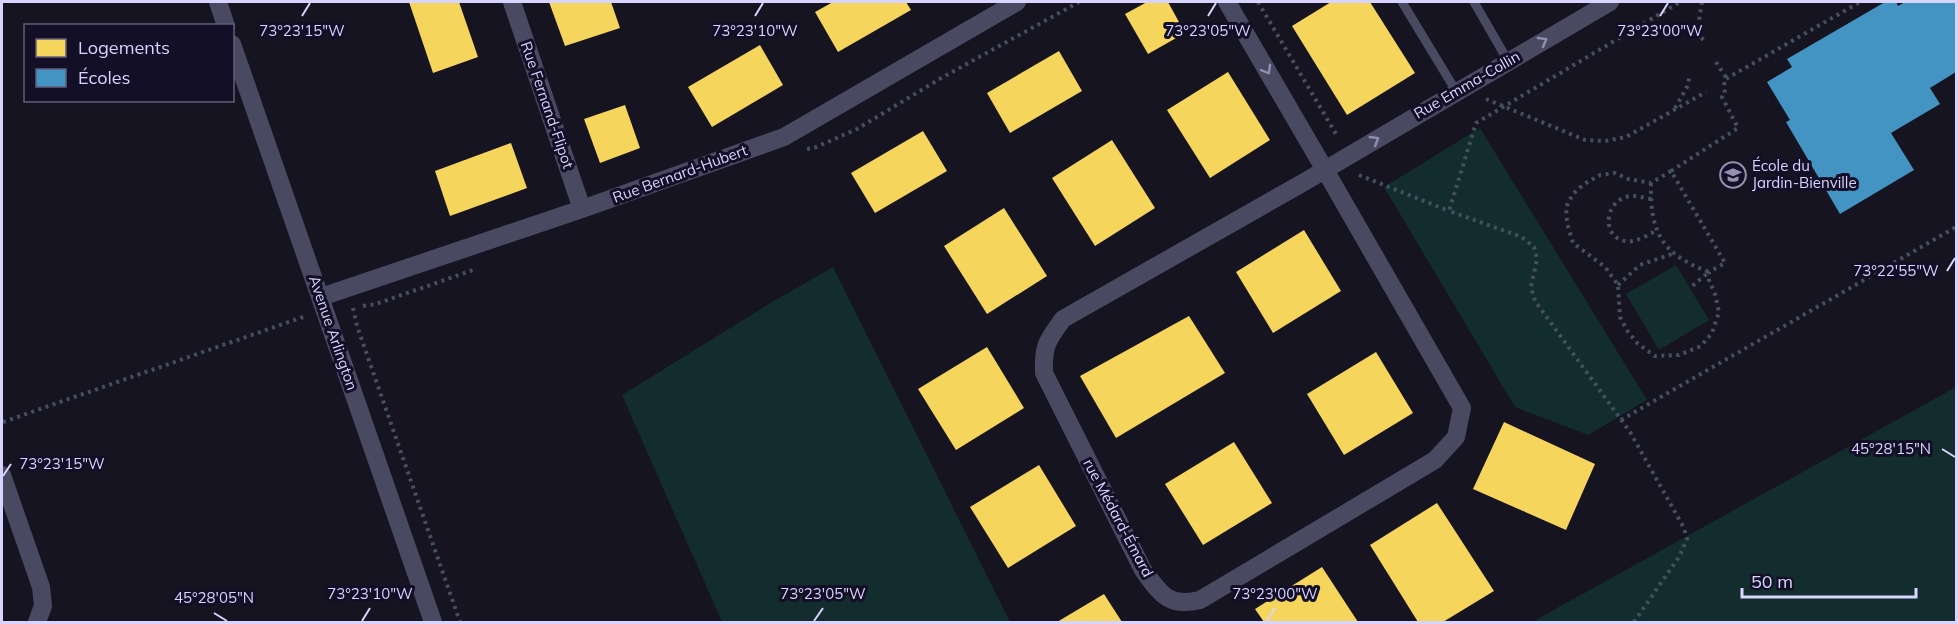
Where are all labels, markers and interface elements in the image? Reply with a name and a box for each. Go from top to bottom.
text: 73°23'15"W [259,21,345,40]
text: 73°23'10"W [712,21,798,40]
text: 73°23'05"W [1165,21,1251,40]
text: 73°23'00"W [1617,21,1703,40]
legend [24,24,234,102]
text: Logements [78,36,170,59]
one-way arrow [1537,36,1547,48]
street label: Rue Fernand-Flipot [517,39,578,171]
street label: Rue Emma-Collin [1410,46,1523,123]
one-way arrow [1259,64,1271,74]
text: Écoles [78,66,131,89]
one-way arrow [1369,135,1379,147]
street label: Rue Bernard-Hubert [610,140,750,207]
place label: École du Jardin-Bienville [1752,156,1857,192]
school or university icon: École du Jardin-Bienville [1718,160,1748,190]
text: 73°22'55"W [1853,261,1939,280]
street label: Avenue Arlington [305,273,362,393]
text: 45°28'15"N [1851,439,1931,458]
text: 73°23'15"W [19,454,105,473]
street label: rue Médard-Émard [1079,455,1158,580]
scale bar [1742,561,1916,599]
text: 50 m [1751,570,1793,593]
text: 73°23'10"W [327,584,413,603]
text: 73°23'05"W [780,584,866,603]
text: 73°23'00"W [1232,584,1318,603]
text: 45°28'05"N [174,588,254,607]

